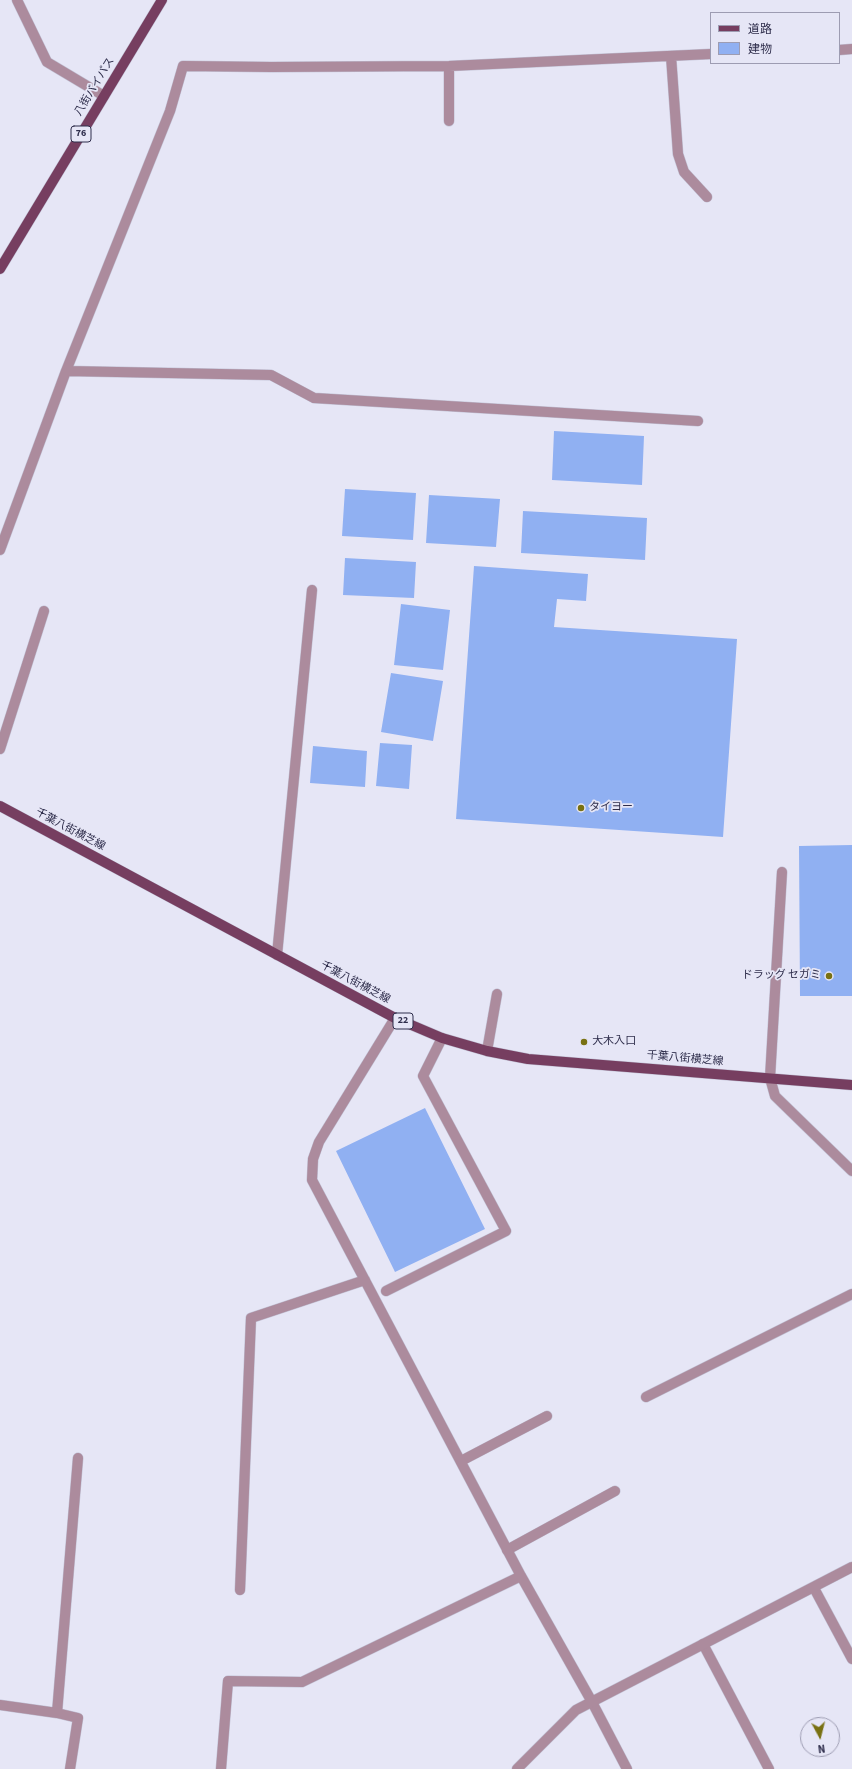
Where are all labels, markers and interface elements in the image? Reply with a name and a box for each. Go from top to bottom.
legend [710,12,840,64]
text: 道路 [748,21,772,38]
text: 建物 [748,41,772,58]
street label: 八街バイパス [72,55,118,119]
road number: 76 [71,126,91,142]
place label: タイヨー [589,801,633,815]
marker: タイヨー [576,803,586,813]
street label: 千葉八街横芝線 [33,806,107,854]
street label: 千葉八街横芝線 [318,959,392,1007]
place label: ドラッグ セガミ [742,969,821,983]
marker: ドラッグ セガミ [824,971,834,981]
road number: 22 [393,1013,413,1029]
place label: 大木入口 [592,1035,636,1049]
marker: 大木入口 [579,1037,589,1047]
street label: 千葉八街横芝線 [646,1049,724,1069]
north arrow [800,1717,840,1757]
text: N [817,1741,826,1756]

